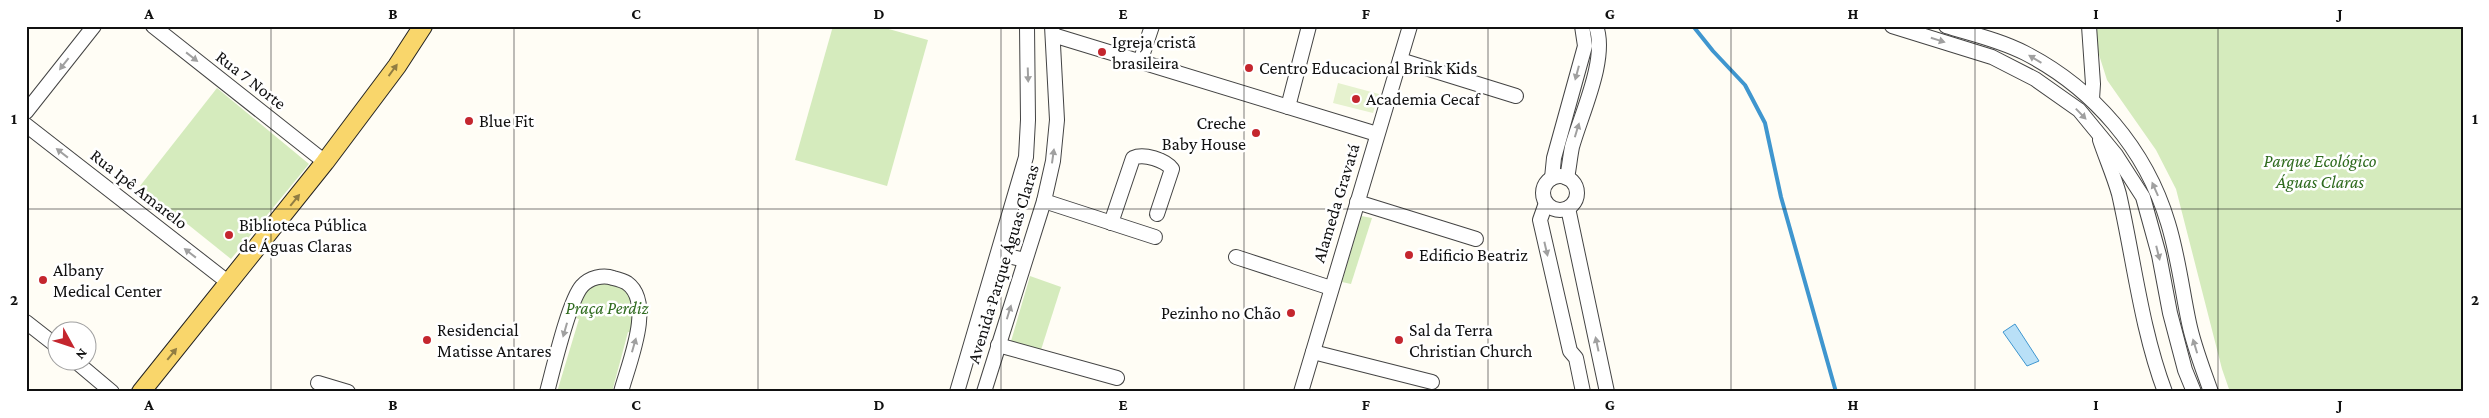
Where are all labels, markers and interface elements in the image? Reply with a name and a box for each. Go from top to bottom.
text: A [143,5,154,22]
text: B [388,5,398,22]
text: C [631,5,641,22]
text: D [873,5,885,22]
text: E [1118,5,1128,22]
text: F [1362,5,1371,22]
text: G [1605,5,1615,22]
text: H [1848,5,1859,22]
text: I [2093,5,2099,22]
text: J [2335,5,2343,22]
place label: Igreja cristã brasileira [1112,32,1196,73]
one-way arrow [1931,37,1946,45]
street label: Rua 7 Norte [212,46,290,114]
marker: Igreja cristã brasileira [1096,46,1108,58]
one-way arrow [185,51,198,62]
one-way arrow [2029,54,2042,63]
one-way arrow [58,58,69,71]
place label: Centro Educacional Brink Kids [1259,58,1477,78]
marker: Centro Educacional Brink Kids [1243,62,1255,74]
one-way arrow [388,64,399,77]
one-way arrow [1573,66,1581,81]
one-way arrow [1024,67,1032,83]
place label: Academia Cecaf [1366,89,1482,109]
marker: Academia Cecaf [1350,93,1362,105]
one-way arrow [2075,107,2087,119]
text: 1 [11,110,17,127]
text: 1 [2472,110,2478,127]
place label: Blue Fit [479,111,535,131]
place label: Creche Baby House [1162,113,1246,154]
marker: Blue Fit [463,115,475,127]
one-way arrow [1574,123,1582,138]
marker: Creche Baby House [1250,127,1262,139]
street label: Alameda Gravatá [1308,141,1364,265]
street label: Rua Ipê Amarelo [86,145,192,233]
one-way arrow [56,147,69,158]
one-way arrow [1049,147,1057,163]
park label: Parque Ecológico Águas Claras [2263,151,2377,192]
street label: Avenida Parque Águas Claras [963,162,1043,366]
one-way arrow [2150,182,2158,196]
one-way arrow [290,194,301,207]
place label: Biblioteca Pública de Águas Claras [239,215,367,256]
marker: Biblioteca Pública de Águas Claras [223,229,235,241]
one-way arrow [1543,242,1551,258]
place label: Edificio Beatriz [1419,245,1528,265]
one-way arrow [2154,246,2162,261]
one-way arrow [184,247,197,258]
marker: Edificio Beatriz [1403,249,1415,261]
place label: Albany Medical Center [53,260,163,301]
marker: Albany Medical Center [37,274,49,286]
text: 2 [10,291,18,308]
text: 2 [2471,291,2479,308]
park label: Praça Perdiz [565,298,649,318]
place label: Pezinho no Chão [1161,303,1281,323]
one-way arrow [1005,304,1013,319]
marker: Pezinho no Chão [1285,307,1297,319]
north arrow [48,320,98,370]
place label: Residencial Matisse Antares [437,320,551,361]
place label: Sal da Terra Christian Church [1409,320,1533,361]
one-way arrow [561,322,569,337]
marker: Residencial Matisse Antares [421,334,433,346]
marker: Sal da Terra Christian Church [1393,334,1405,346]
one-way arrow [630,337,638,352]
one-way arrow [1593,337,1601,352]
one-way arrow [2191,338,2199,353]
text: N [72,346,91,364]
one-way arrow [166,348,177,361]
text: A [143,396,154,413]
text: B [388,396,398,413]
text: C [631,396,641,413]
text: D [873,396,885,413]
text: E [1118,396,1128,413]
text: F [1362,396,1371,413]
text: G [1605,396,1615,413]
text: H [1848,396,1859,413]
text: I [2093,396,2099,413]
text: J [2335,396,2343,413]

